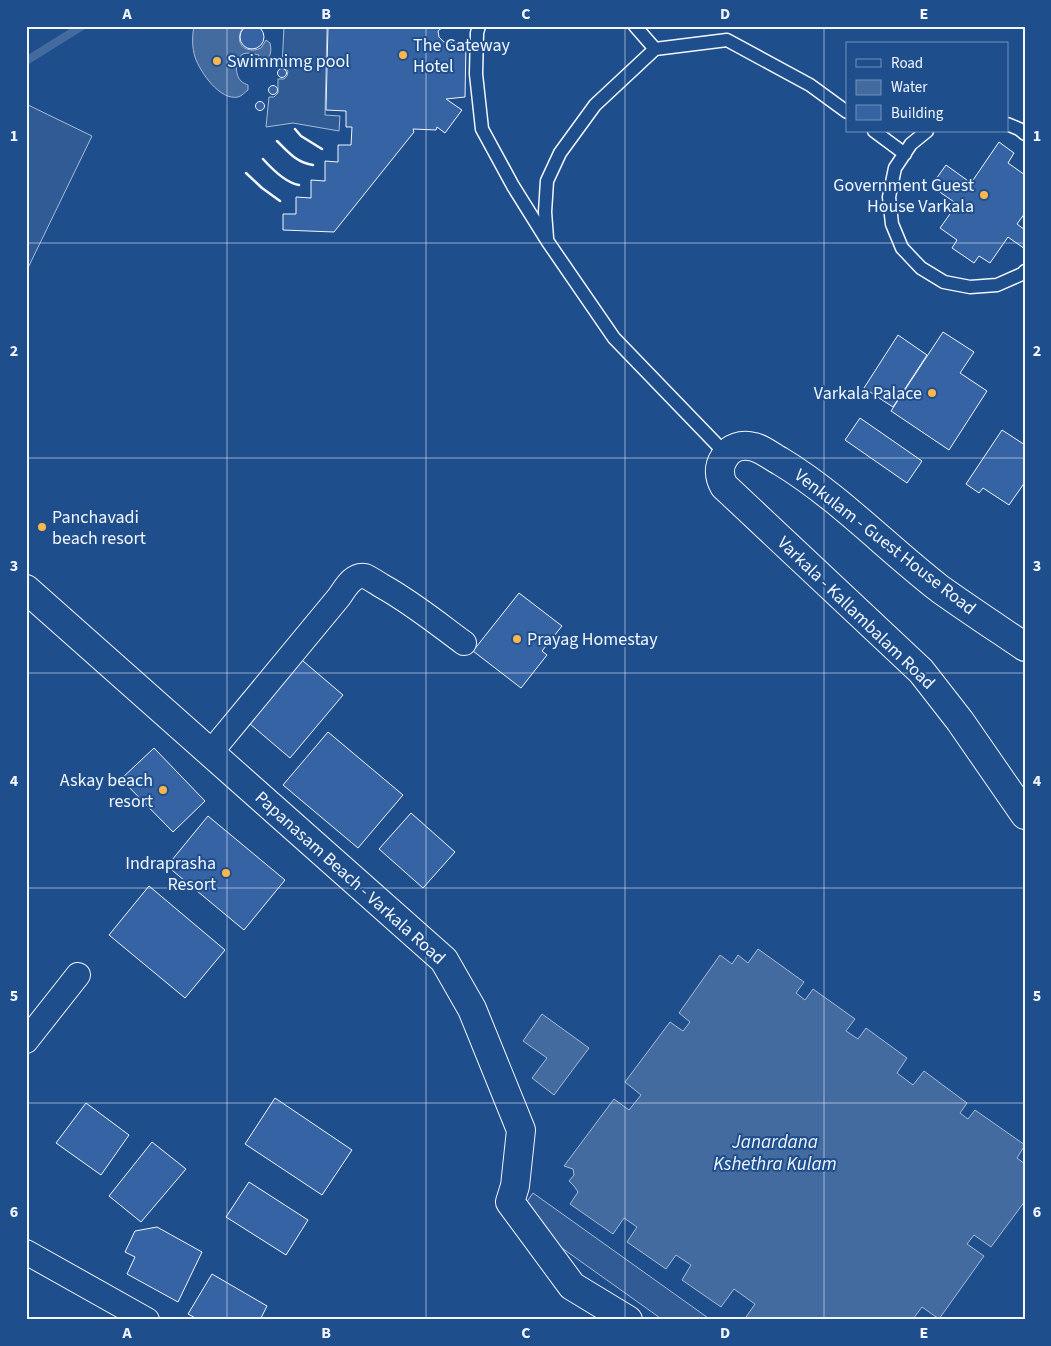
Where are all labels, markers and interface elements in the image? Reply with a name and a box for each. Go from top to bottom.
text: A [121,3,132,25]
text: B [321,3,331,25]
text: C [521,3,531,25]
text: D [720,3,730,25]
text: E [920,3,928,25]
place label: The Gateway Hotel [413,33,511,79]
legend [846,42,1008,132]
place label: Swimmimg pool [227,49,350,74]
marker: The Gateway Hotel [397,49,409,61]
text: Road [891,53,923,74]
marker: Swimmimg pool [211,55,223,67]
text: Water [891,77,928,98]
text: Building [891,103,944,124]
text: 1 [10,125,18,147]
text: 1 [1033,125,1041,147]
place label: Government Guest House Varkala [833,173,974,219]
marker: Government Guest House Varkala [978,189,990,201]
text: 2 [10,340,18,362]
text: 2 [1033,340,1041,362]
place label: Varkala Palace [814,381,922,406]
marker: Varkala Palace [926,387,938,399]
street label: Venkulam - Guest House Road [789,463,981,621]
place label: Panchavadi beach resort [52,505,146,551]
marker: Panchavadi beach resort [36,521,48,533]
street label: Varkala - Kallambalam Road [772,531,940,695]
text: 3 [10,555,18,577]
text: 3 [1033,555,1041,577]
place label: Prayag Homestay [527,627,658,652]
marker: Prayag Homestay [511,633,523,645]
place label: Askay beach resort [60,768,153,814]
text: 4 [10,770,19,792]
text: 4 [1033,770,1042,792]
marker: Askay beach resort [157,784,169,796]
street label: Papanasam Beach - Varkala Road [249,786,451,970]
place label: Indraprasha Resort [125,851,216,897]
marker: Indraprasha Resort [220,867,232,879]
text: 5 [10,985,18,1007]
text: 5 [1033,985,1041,1007]
water label: Janardana Kshethra Kulam [713,1129,837,1178]
text: 6 [10,1201,18,1223]
text: 6 [1033,1201,1041,1223]
text: A [121,1322,132,1344]
text: B [321,1322,331,1344]
text: C [521,1322,531,1344]
text: D [720,1322,730,1344]
text: E [920,1322,928,1344]

